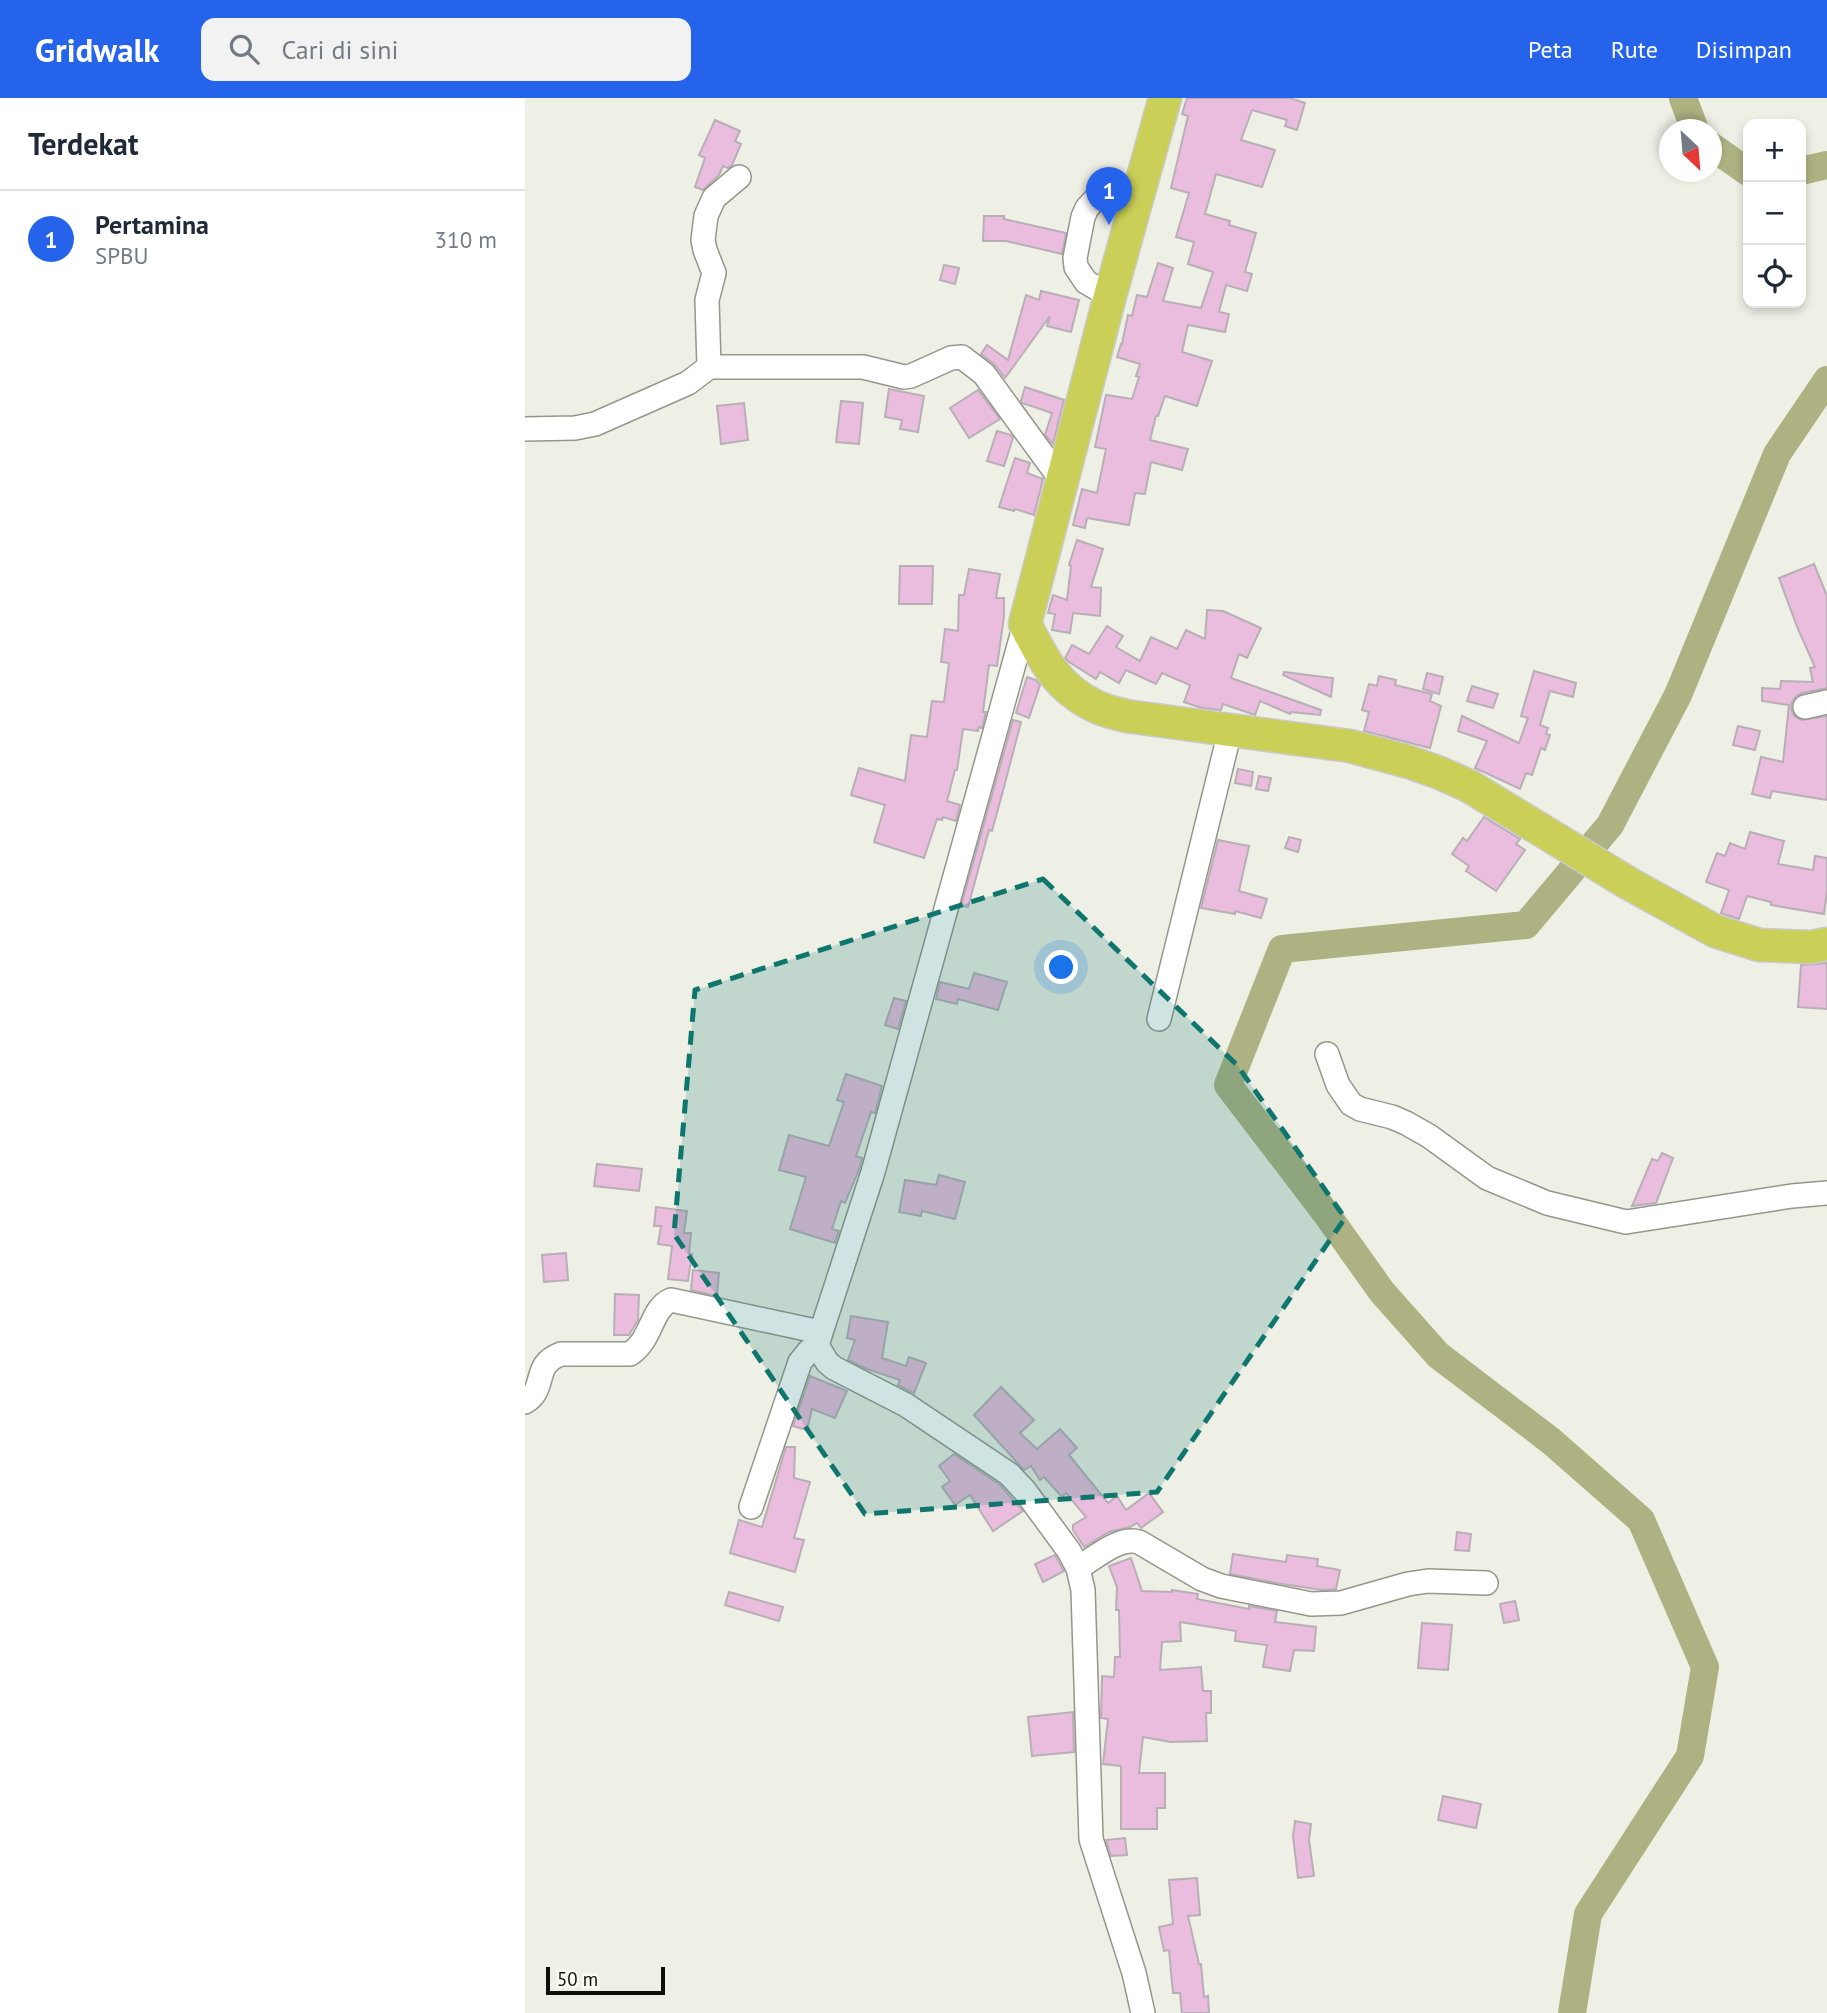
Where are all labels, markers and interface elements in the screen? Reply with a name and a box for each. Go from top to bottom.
search box [201,18,691,81]
text: Gridwalk [35,28,159,71]
icon: search [225,30,263,68]
text: Cari di sini [281,33,398,66]
text: Peta [1528,34,1573,65]
text: Rute [1611,34,1658,65]
text: Disimpan [1696,34,1792,65]
north arrow [1659,119,1722,182]
map controls [1743,119,1806,308]
button: + [1743,119,1806,182]
text: Terdekat [28,124,138,163]
pin: 1 [1086,167,1132,225]
button: − [1743,182,1806,245]
text: Pertamina [95,208,209,241]
text: 1 [44,225,58,254]
text: 310 m [435,225,497,254]
text: SPBU [95,241,149,270]
button: locate [1743,245,1806,308]
your location [1044,950,1078,984]
scale bar [546,1964,665,1996]
text: 50 m [557,1967,598,1991]

